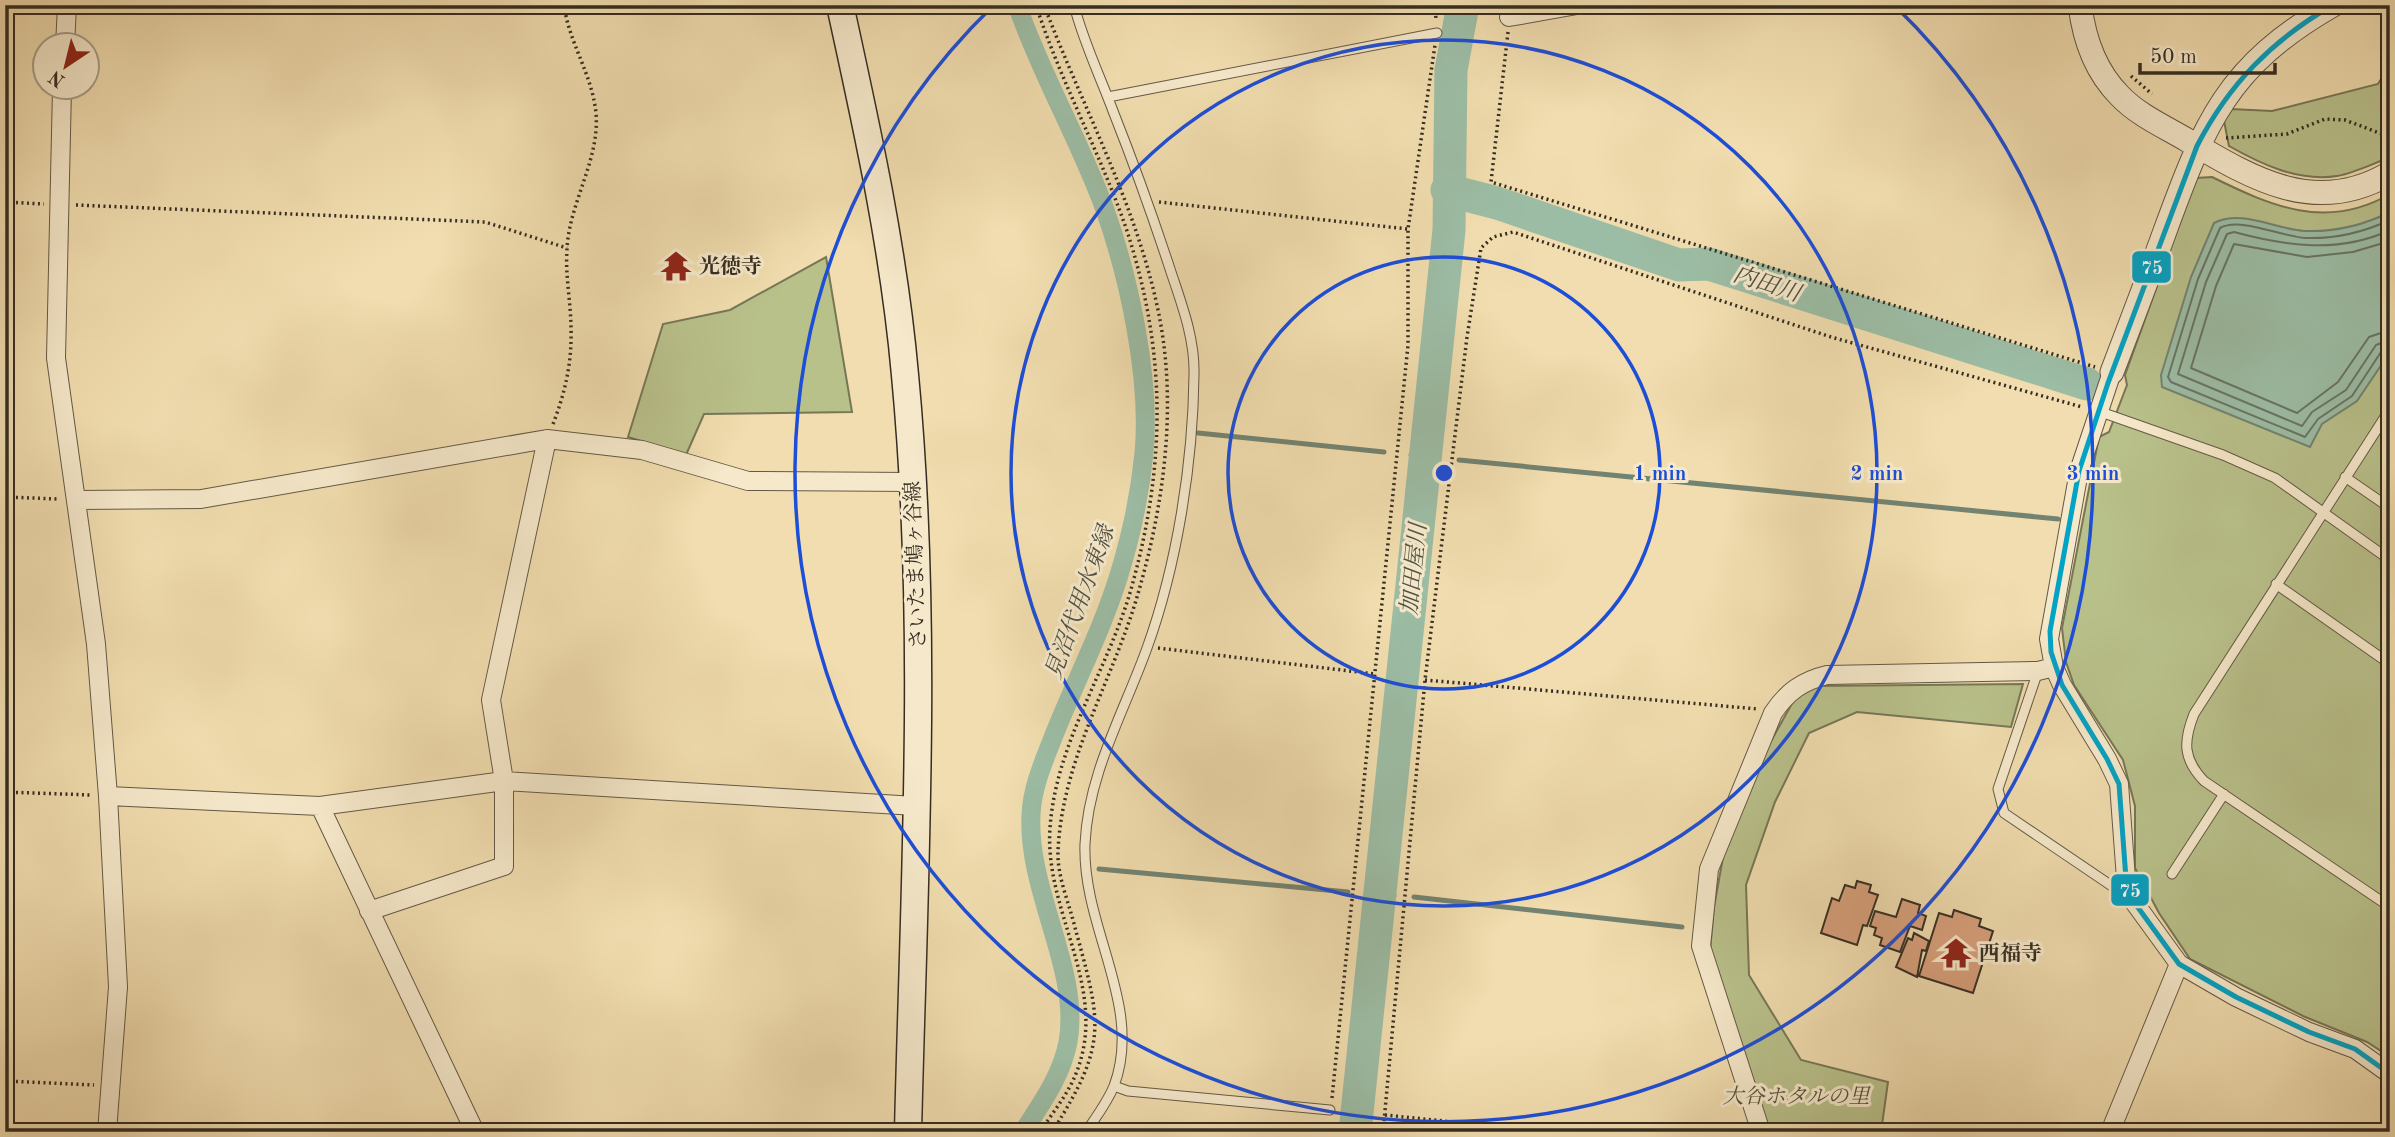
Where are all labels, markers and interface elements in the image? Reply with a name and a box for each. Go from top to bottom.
north arrow [32,32,102,102]
scale bar [2140,32,2274,76]
text: 50 m [2150,47,2197,68]
text: N [46,66,69,90]
temple icon: 光徳寺 [659,249,693,283]
line badge: 75 [2131,250,2172,284]
place label: 光徳寺 [699,255,762,278]
text: 75 [2141,260,2163,279]
water label: 内田川 [1730,261,1806,307]
centre of rings [1432,461,1456,485]
text: 1 min [1634,464,1686,485]
text: 2 min [1851,464,1903,485]
text: 3 min [2067,464,2119,485]
street label: さいたま鳩ヶ谷線 [901,481,930,649]
water label: 見沼代用水東縁 [1040,519,1120,682]
water label: 加田屋川 [1396,519,1431,616]
line badge: 75 [2110,873,2150,907]
text: 75 [2119,883,2141,902]
temple icon: 西福寺 [1939,936,1973,970]
place label: 西福寺 [1979,942,2042,965]
park label: 大谷ホタルの里 [1723,1085,1871,1108]

